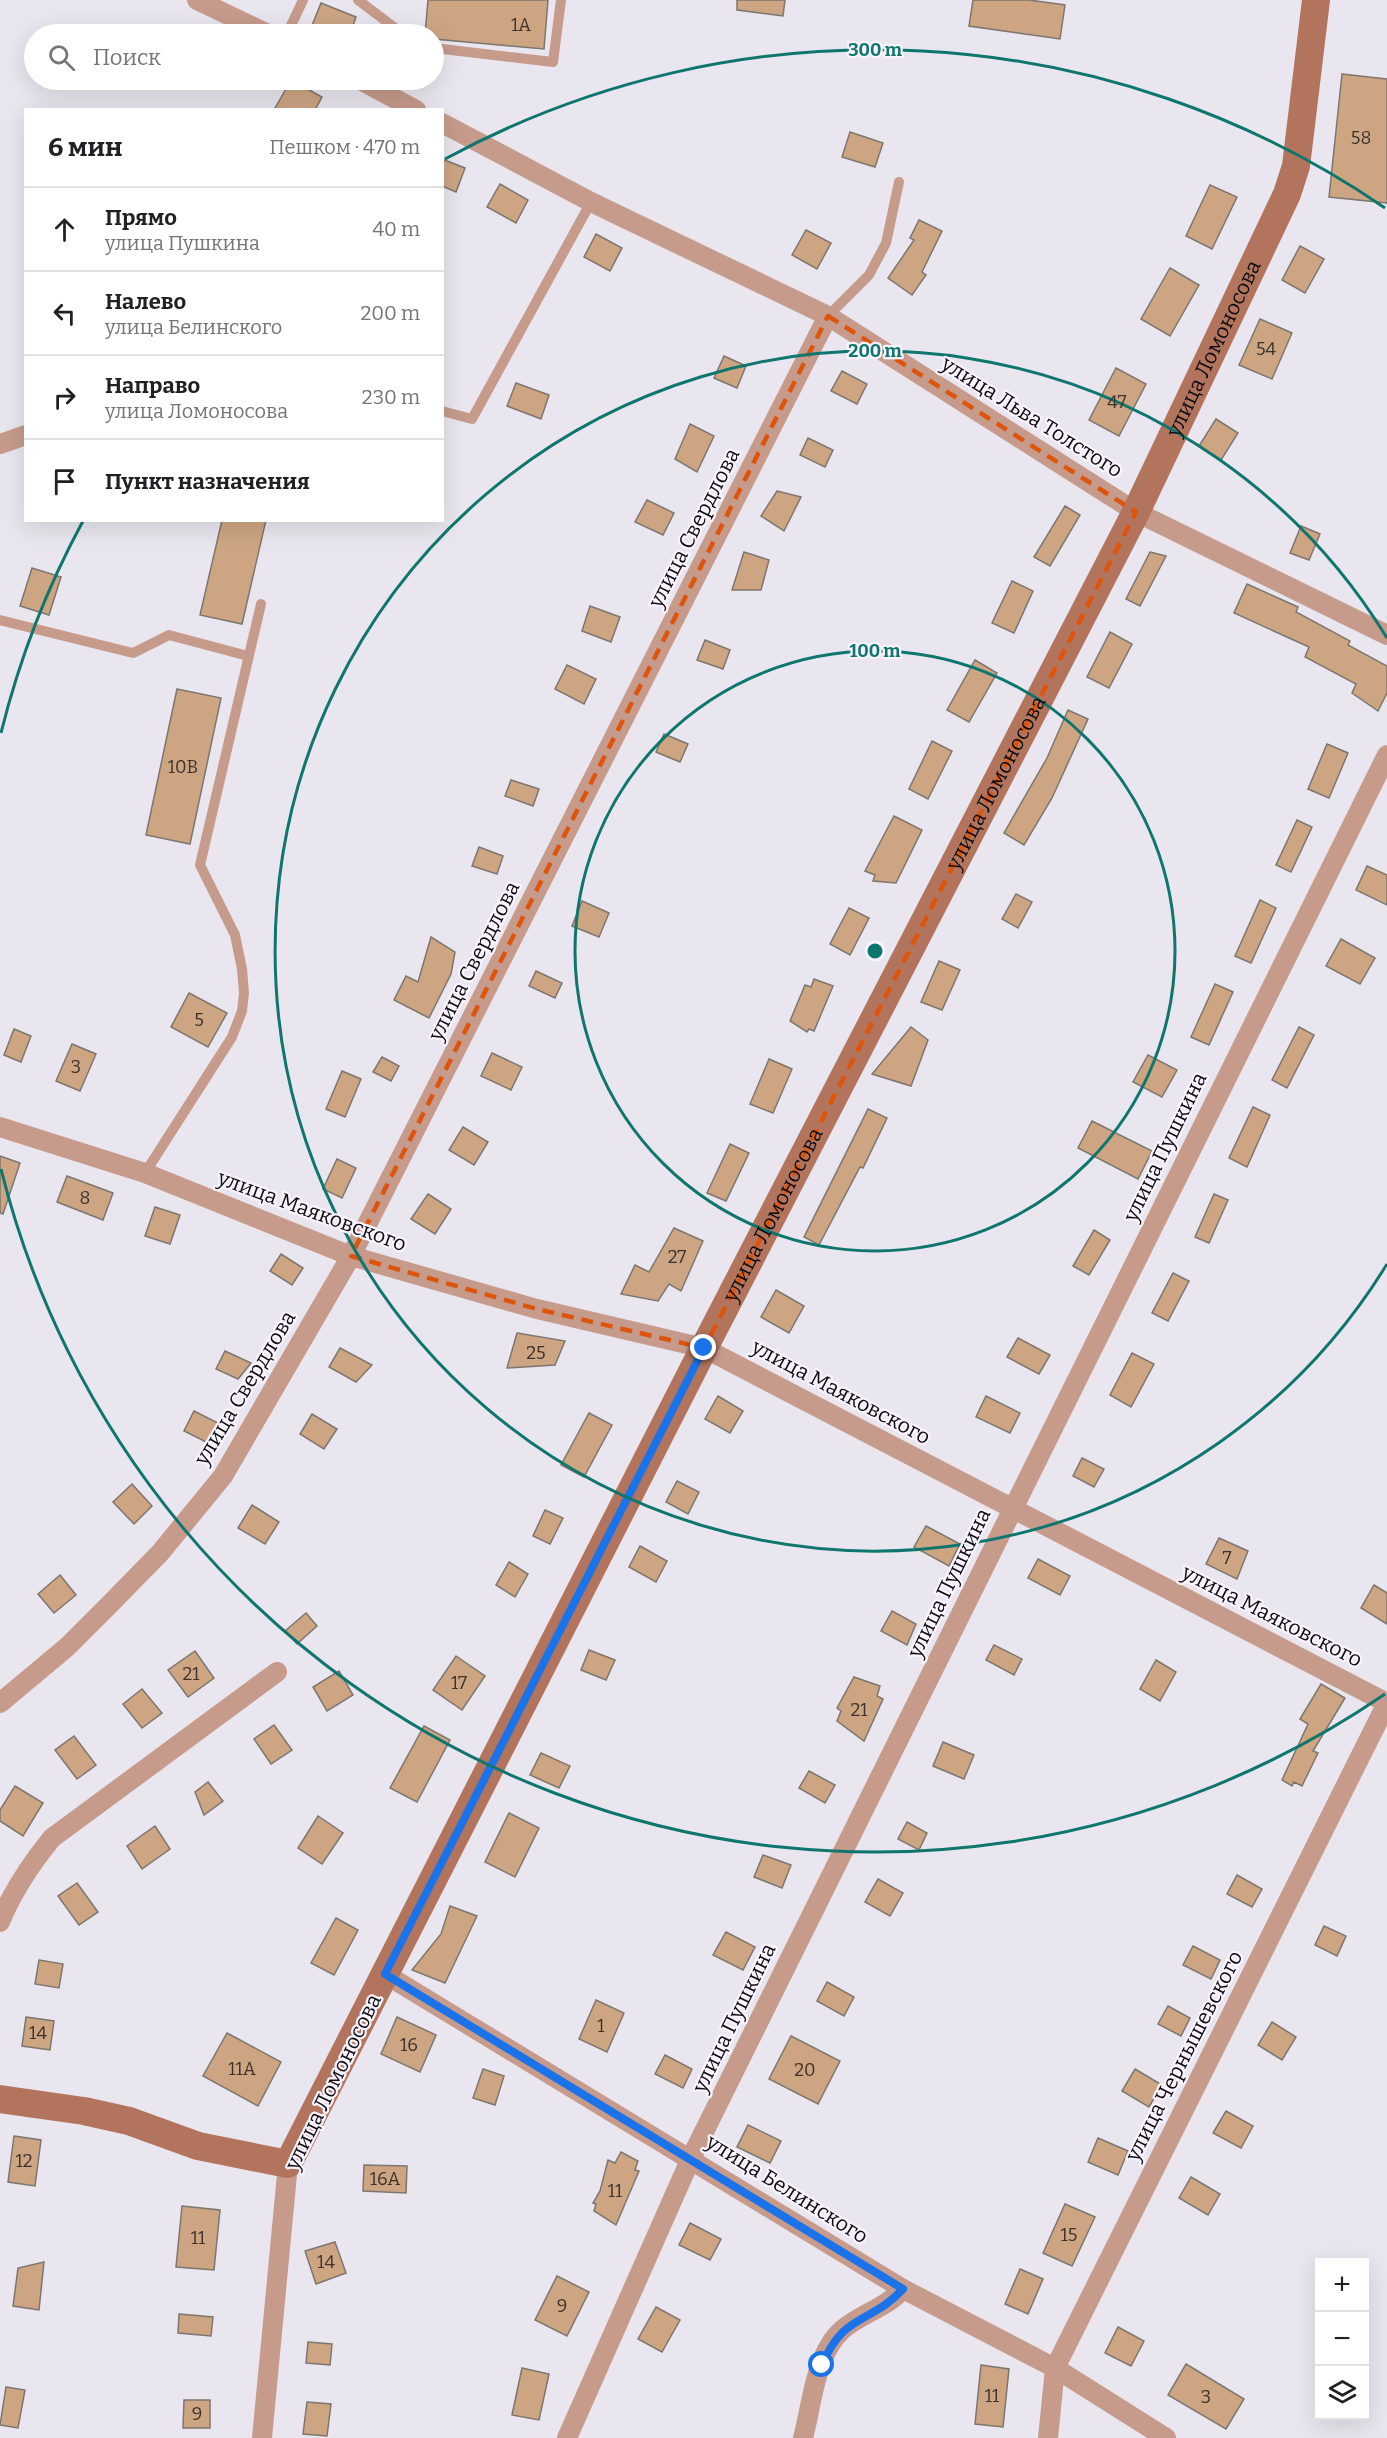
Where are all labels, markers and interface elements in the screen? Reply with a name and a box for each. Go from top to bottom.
house number: 1А [511,14,531,36]
search box [24,24,444,90]
text: 300 m [848,39,902,61]
icon: search [45,41,78,74]
text: Поиск [93,44,161,71]
house number: 58 [1351,127,1371,149]
text: 6 мин [48,132,123,163]
text: Пешком · 470 m [269,135,420,159]
text: Прямо [105,204,177,231]
icon: ahead [48,213,81,246]
text: 40 m [372,217,420,241]
text: улица Пушкина [105,231,260,255]
street label: улица Ломоносова [1160,256,1267,442]
text: Налево [105,288,186,315]
icon: left [48,297,81,330]
text: 200 m [360,301,420,325]
text: улица Белинского [105,315,282,339]
house number: 54 [1256,338,1277,360]
text: 200 m [848,340,902,362]
street label: улица Льва Толстого [936,350,1127,483]
text: Направо [105,372,200,399]
icon: right [48,381,81,414]
text: 230 m [362,385,420,409]
house number: 47 [1107,391,1127,413]
text: улица Ломоносова [105,399,288,423]
street label: улица Свердлова [642,444,746,613]
icon: arrive [48,465,81,498]
text: Пункт назначения [105,468,310,495]
text: 100 m [849,640,901,662]
street label: улица Ломоносова [940,691,1052,875]
house number: 10В [168,756,198,778]
street label: улица Свердлова [422,877,526,1046]
centre of rings [865,941,885,961]
house number: 5 [194,1009,204,1031]
house number: 3 [71,1056,81,1078]
street label: улица Пушкина [1117,1068,1213,1227]
street label: улица Ломоносова [717,1123,829,1307]
street label: улица Маяковского [213,1164,410,1257]
house number: 8 [80,1187,90,1209]
house number: 27 [668,1246,686,1268]
street label: улица Свердлова [188,1306,302,1471]
street label: улица Маяковского [746,1333,935,1450]
route end [690,1334,716,1360]
house number: 25 [526,1342,546,1364]
street label: улица Пушкина [901,1504,997,1663]
house number: 7 [1222,1547,1232,1569]
street label: улица Маяковского [1177,1559,1366,1673]
house number: 21 [182,1663,200,1685]
house number: 17 [451,1672,467,1694]
house number: 21 [850,1699,868,1721]
street label: улица Пушкина [686,1939,782,2098]
street label: улица Чернышевского [1119,1946,1248,2166]
street label: улица Ломоносова [279,1989,387,2175]
house number: 1 [597,2015,605,2037]
house number: 14 [29,2022,47,2044]
house number: 16 [400,2034,418,2056]
house number: 11А [228,2058,256,2080]
house number: 20 [794,2059,816,2081]
street label: улица Белинского [700,2128,873,2249]
house number: 12 [15,2150,33,2172]
house number: 16А [370,2168,401,2190]
house number: 11 [608,2180,623,2202]
house number: 15 [1061,2224,1077,2246]
house number: 11 [191,2227,206,2249]
house number: 14 [317,2251,335,2273]
map controls [1315,2258,1369,2420]
button: + [1315,2258,1369,2312]
house number: 9 [557,2295,567,2317]
button: − [1315,2312,1369,2366]
route start [808,2351,834,2377]
button: layers [1315,2366,1369,2420]
house number: 11 [985,2385,1000,2407]
house number: 3 [1201,2386,1211,2408]
house number: 9 [192,2403,202,2425]

